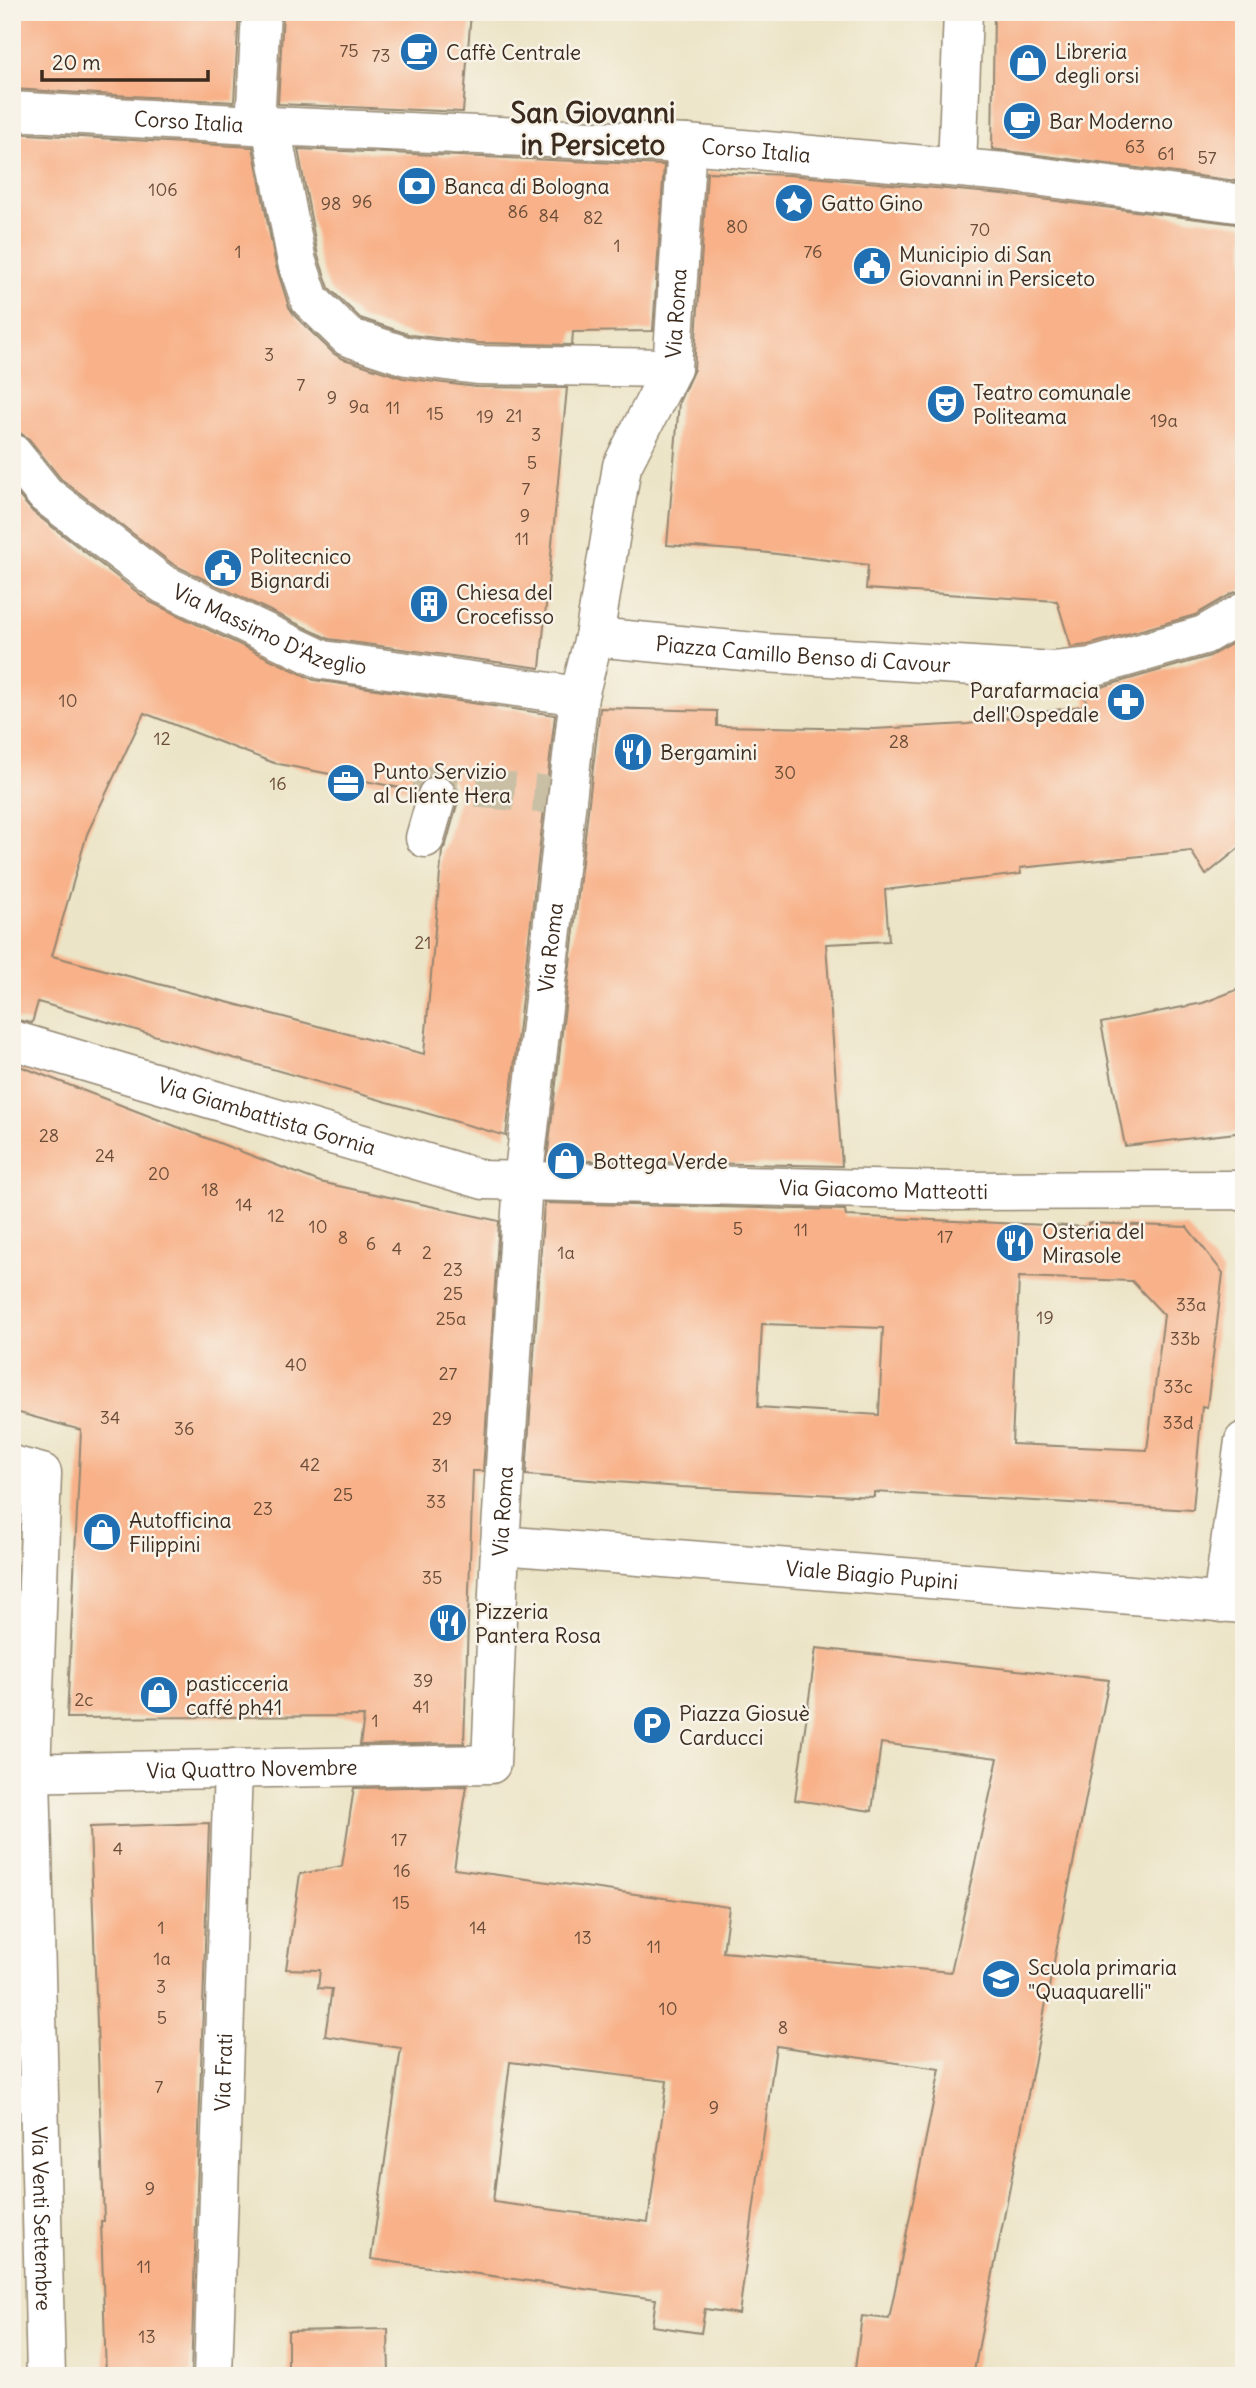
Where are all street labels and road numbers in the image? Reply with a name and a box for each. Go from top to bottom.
street label: Corso Italia [133,105,244,138]
street label: Corso Italia [700,132,812,168]
street label: Via Roma [659,267,692,359]
street label: Via Massimo D'Azeglio [169,577,368,679]
street label: Piazza Camillo Benso di Cavour [655,629,952,678]
street label: Via Roma [531,901,569,994]
street label: Via Giambattista Gornia [155,1071,379,1161]
street label: Via Giacomo Matteotti [779,1173,988,1205]
street label: Via Roma [486,1465,518,1557]
street label: Viale Biagio Pupini [785,1554,959,1595]
street label: Via Quattro Novembre [146,1753,358,1784]
street label: Via Frati [208,2033,238,2112]
street label: Via Venti Settembre [26,2126,58,2311]

